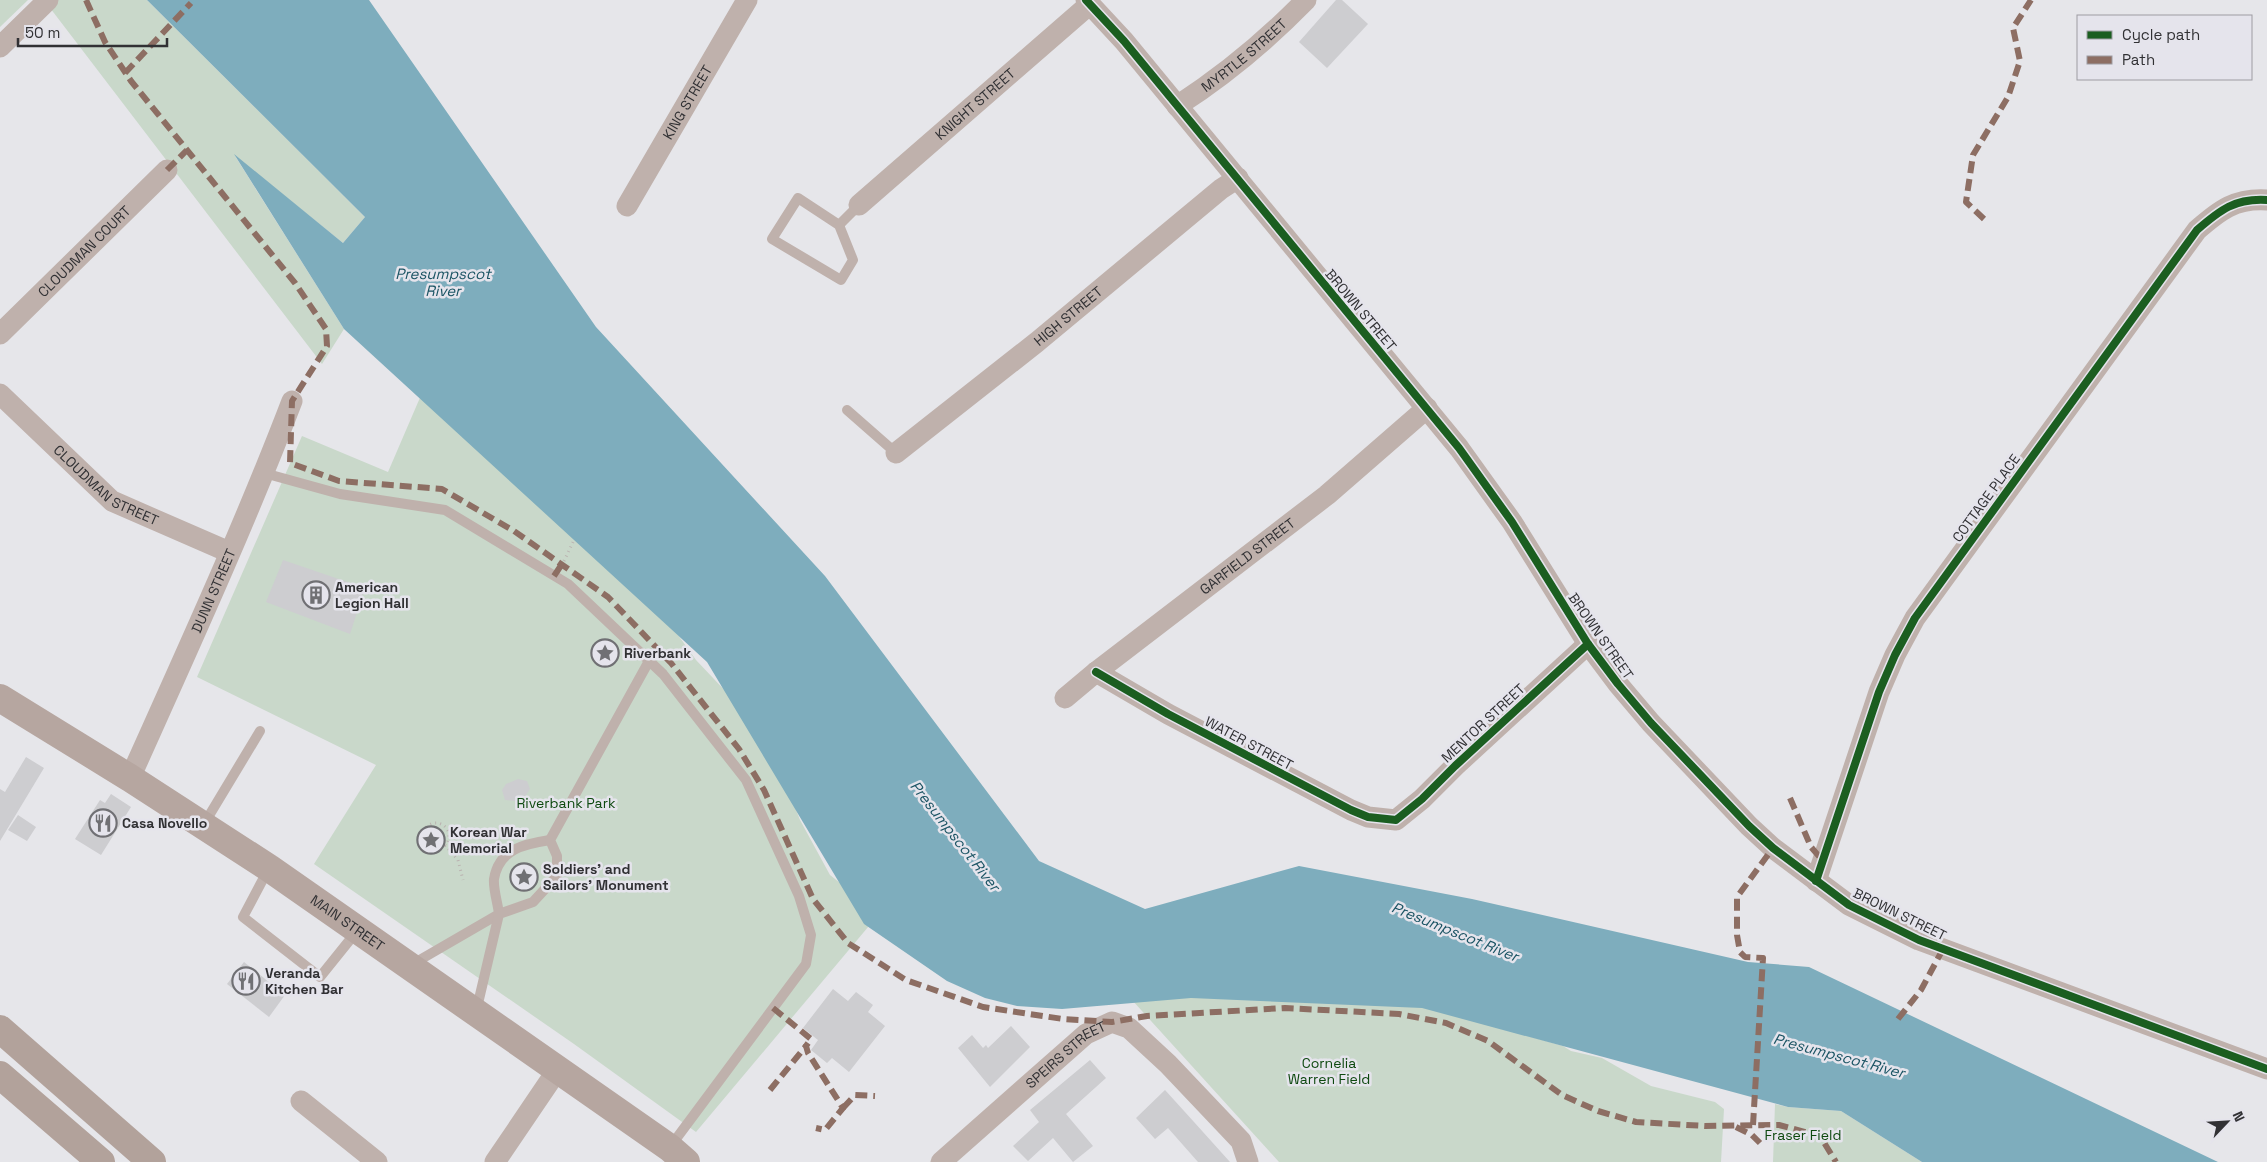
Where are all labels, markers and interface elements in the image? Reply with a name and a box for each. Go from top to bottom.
scale bar [18,15,166,47]
street label: MYRTLE STREET [1197,15,1291,96]
legend [2077,15,2252,80]
text: 50 m [25,23,60,42]
text: Cycle path [2122,25,2200,44]
text: Path [2122,50,2155,69]
street label: KING STREET [659,62,716,143]
street label: KNIGHT STREET [931,64,1019,144]
street label: CLOUDMAN COURT [34,202,134,301]
water label: Presumpscot River [395,264,493,300]
street label: BROWN STREET [1321,265,1401,355]
street label: HIGH STREET [1030,282,1106,350]
street label: CLOUDMAN STREET [50,441,161,529]
street label: COTTAGE PLACE [1948,450,2024,546]
street label: GARFIELD STREET [1196,514,1299,598]
street label: DUNN STREET [187,546,240,636]
place label: American Legion Hall [335,578,409,612]
building icon: American Legion Hall [301,580,331,610]
street label: BROWN STREET [1564,589,1638,683]
place icon: Riverbank [590,638,620,668]
place label: Riverbank [624,644,691,662]
street label: MENTOR STREET [1437,680,1529,766]
street label: WATER STREET [1202,712,1296,774]
water label: Presumpscot River [906,777,1005,896]
park label: Riverbank Park [517,794,616,812]
restaurant icon: Casa Novello [88,808,118,838]
place label: Casa Novello [122,814,207,832]
place label: Korean War Memorial [450,823,527,857]
place icon: Korean War Memorial [416,825,446,855]
place label: Soldiers' and Sailors' Monument [543,860,669,894]
place icon: Soldiers' and Sailors' Monument [509,862,539,892]
street label: BROWN STREET [1850,884,1950,944]
street label: MAIN STREET [307,891,388,955]
water label: Presumpscot River [1389,897,1523,966]
place label: Veranda Kitchen Bar [265,964,344,998]
restaurant icon: Veranda Kitchen Bar [231,966,261,996]
street label: SPEIRS STREET [1022,1017,1109,1092]
water label: Presumpscot River [1771,1029,1908,1083]
park label: Cornelia Warren Field [1288,1054,1370,1088]
north arrow [2202,1097,2252,1147]
text: N [2229,1108,2249,1125]
park label: Fraser Field [1765,1126,1841,1144]

